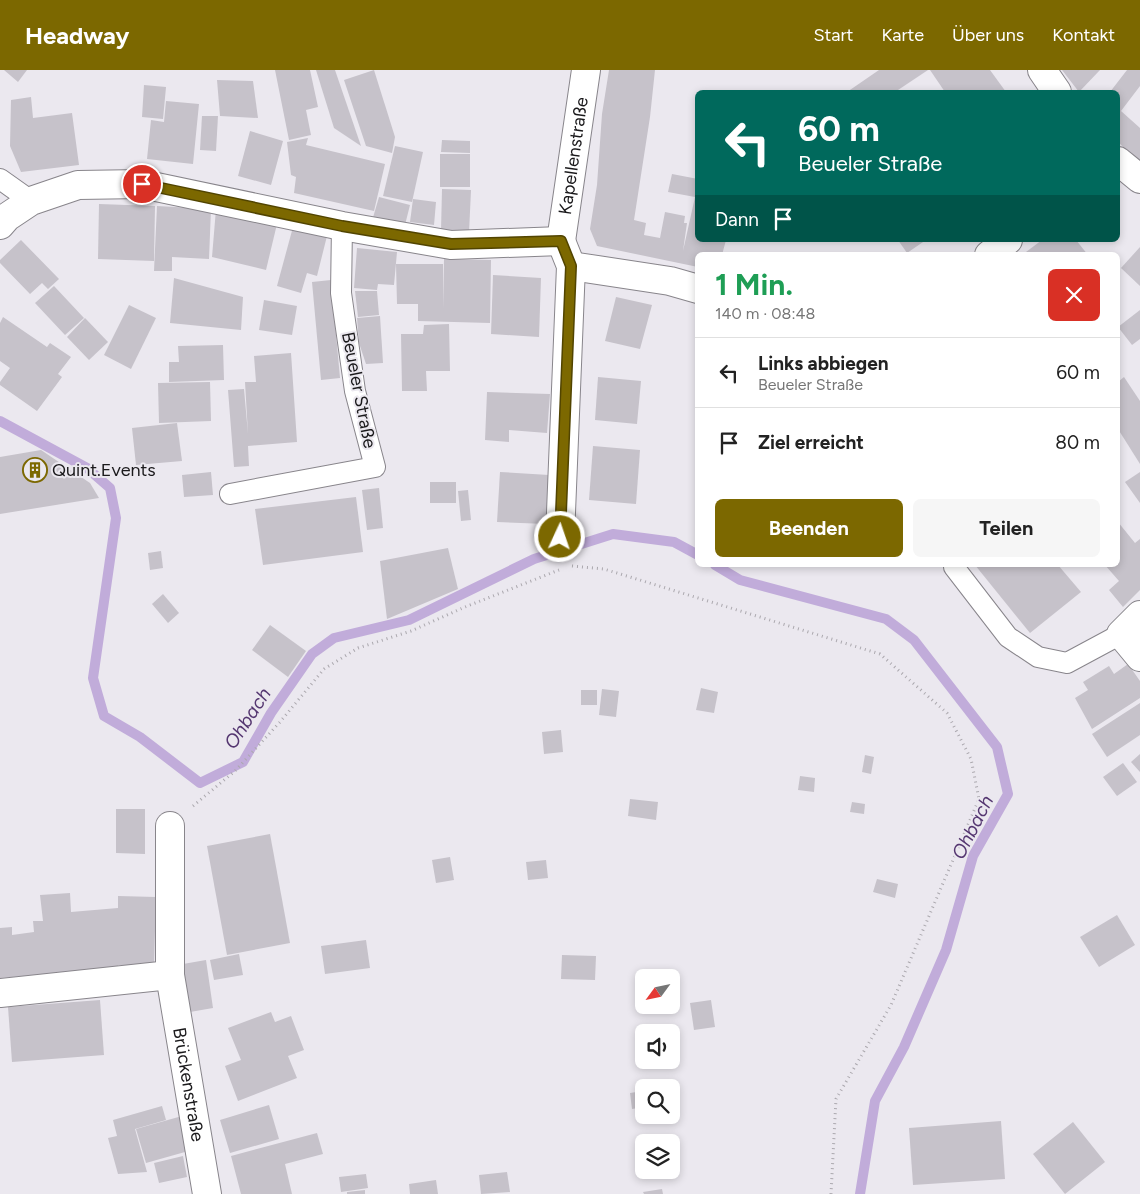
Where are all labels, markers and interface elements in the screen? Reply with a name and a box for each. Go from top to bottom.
text: Headway [25,21,129,50]
text: Start [814,24,853,46]
text: Karte [881,24,924,46]
text: Über uns [952,24,1024,46]
text: Kontakt [1052,24,1115,46]
street label: Kapellenstraße [554,95,593,216]
text: 60 m [798,108,880,150]
icon: left [715,110,780,175]
text: Beueler Straße [798,150,942,177]
pin [121,163,163,205]
icon: arrive [128,170,156,198]
icon: arrive [769,205,797,233]
text: Dann [715,208,759,231]
text: 1 Min. [715,266,793,303]
button: close [1048,269,1100,321]
text: 140 m · 08:48 [715,304,815,323]
street label: Beueler Straße [337,330,381,450]
text: Links abbiegen [758,352,889,375]
icon: left [715,359,743,387]
text: 60 m [1056,361,1100,384]
text: Beueler Straße [758,375,863,394]
icon: arrive [715,429,743,457]
text: Ziel erreicht [758,431,864,454]
text: 80 m [1055,431,1100,454]
building icon: Quint.Events [22,457,48,483]
place label: Quint.Events [52,459,156,481]
button: Beenden [715,499,903,557]
button: Teilen [913,499,1100,557]
position arrow [533,510,585,562]
water label: Ohbach [219,683,276,753]
water label: Ohbach [947,791,998,863]
north arrow [635,969,680,1014]
map controls [635,969,680,1179]
button: sound [635,1024,680,1069]
street label: Brückenstraße [168,1026,209,1144]
button: search [635,1079,680,1124]
button: layers [635,1134,680,1179]

